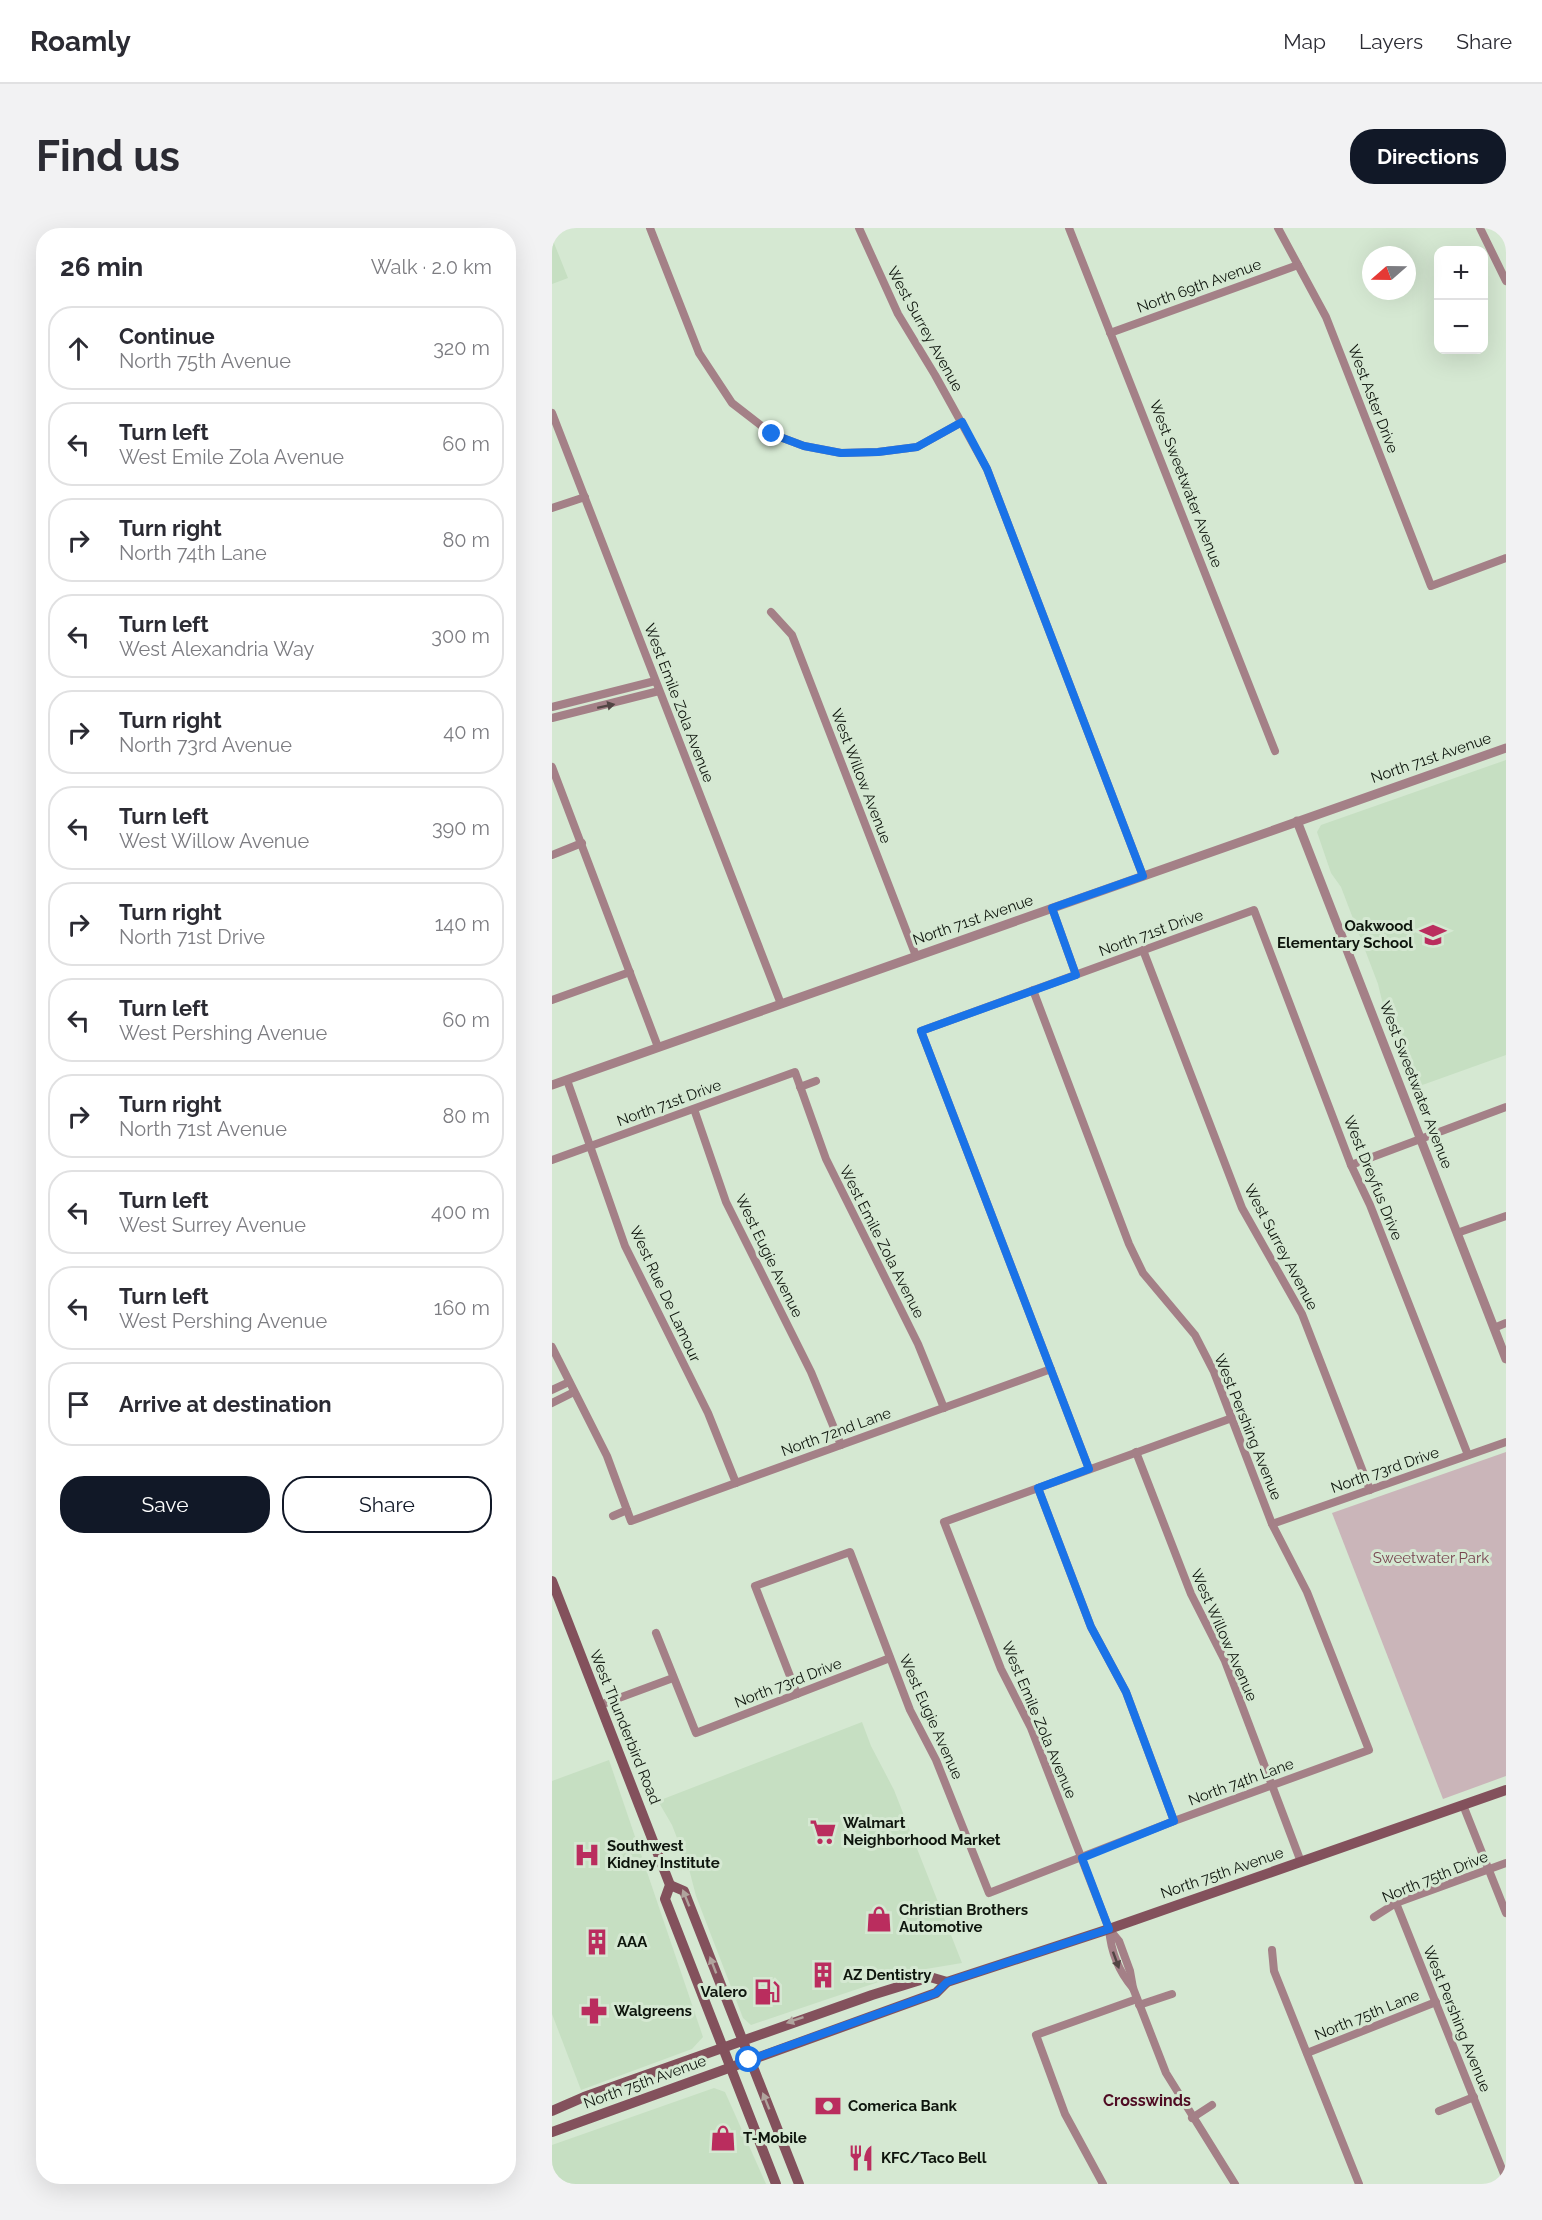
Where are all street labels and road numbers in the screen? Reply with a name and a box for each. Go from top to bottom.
street label: North 69th Avenue [1134,255,1264,317]
street label: West Surrey Avenue [883,263,967,395]
street label: West Aster Drive [1344,342,1402,456]
street label: West Sweetwater Avenue [1146,398,1226,570]
street label: West Emile Zola Avenue [640,621,718,785]
street label: West Willow Avenue [827,706,895,846]
street label: North 71st Avenue [1369,729,1494,787]
street label: North 71st Avenue [911,891,1036,949]
street label: North 71st Drive [1096,906,1206,960]
street label: West Sweetwater Avenue [1376,999,1456,1171]
street label: North 71st Drive [614,1076,724,1130]
street label: West Dreyfus Drive [1340,1113,1406,1243]
street label: West Emile Zola Avenue [836,1163,928,1321]
street label: West Surrey Avenue [1240,1181,1322,1313]
street label: West Eugie Avenue [731,1191,807,1321]
street label: West Rue De Lamour [626,1223,705,1366]
street label: West Pershing Avenue [1210,1351,1286,1503]
street label: North 72nd Lane [779,1404,894,1460]
street label: North 73rd Drive [1329,1443,1442,1497]
street label: West Willow Avenue [1187,1566,1261,1704]
street label: West Emile Zola Avenue [998,1639,1080,1801]
street label: West Thunderbird Road [586,1647,664,1807]
street label: West Eugie Avenue [895,1652,967,1782]
street label: North 73rd Drive [732,1654,844,1712]
street label: North 74th Lane [1186,1755,1296,1809]
street label: North 75th Avenue [1158,1843,1286,1903]
street label: North 75th Drive [1379,1847,1491,1906]
street label: West Pershing Avenue [1419,1943,1495,2095]
street label: North 75th Lane [1312,1986,1422,2044]
street label: North 75th Avenue [581,2051,709,2113]

